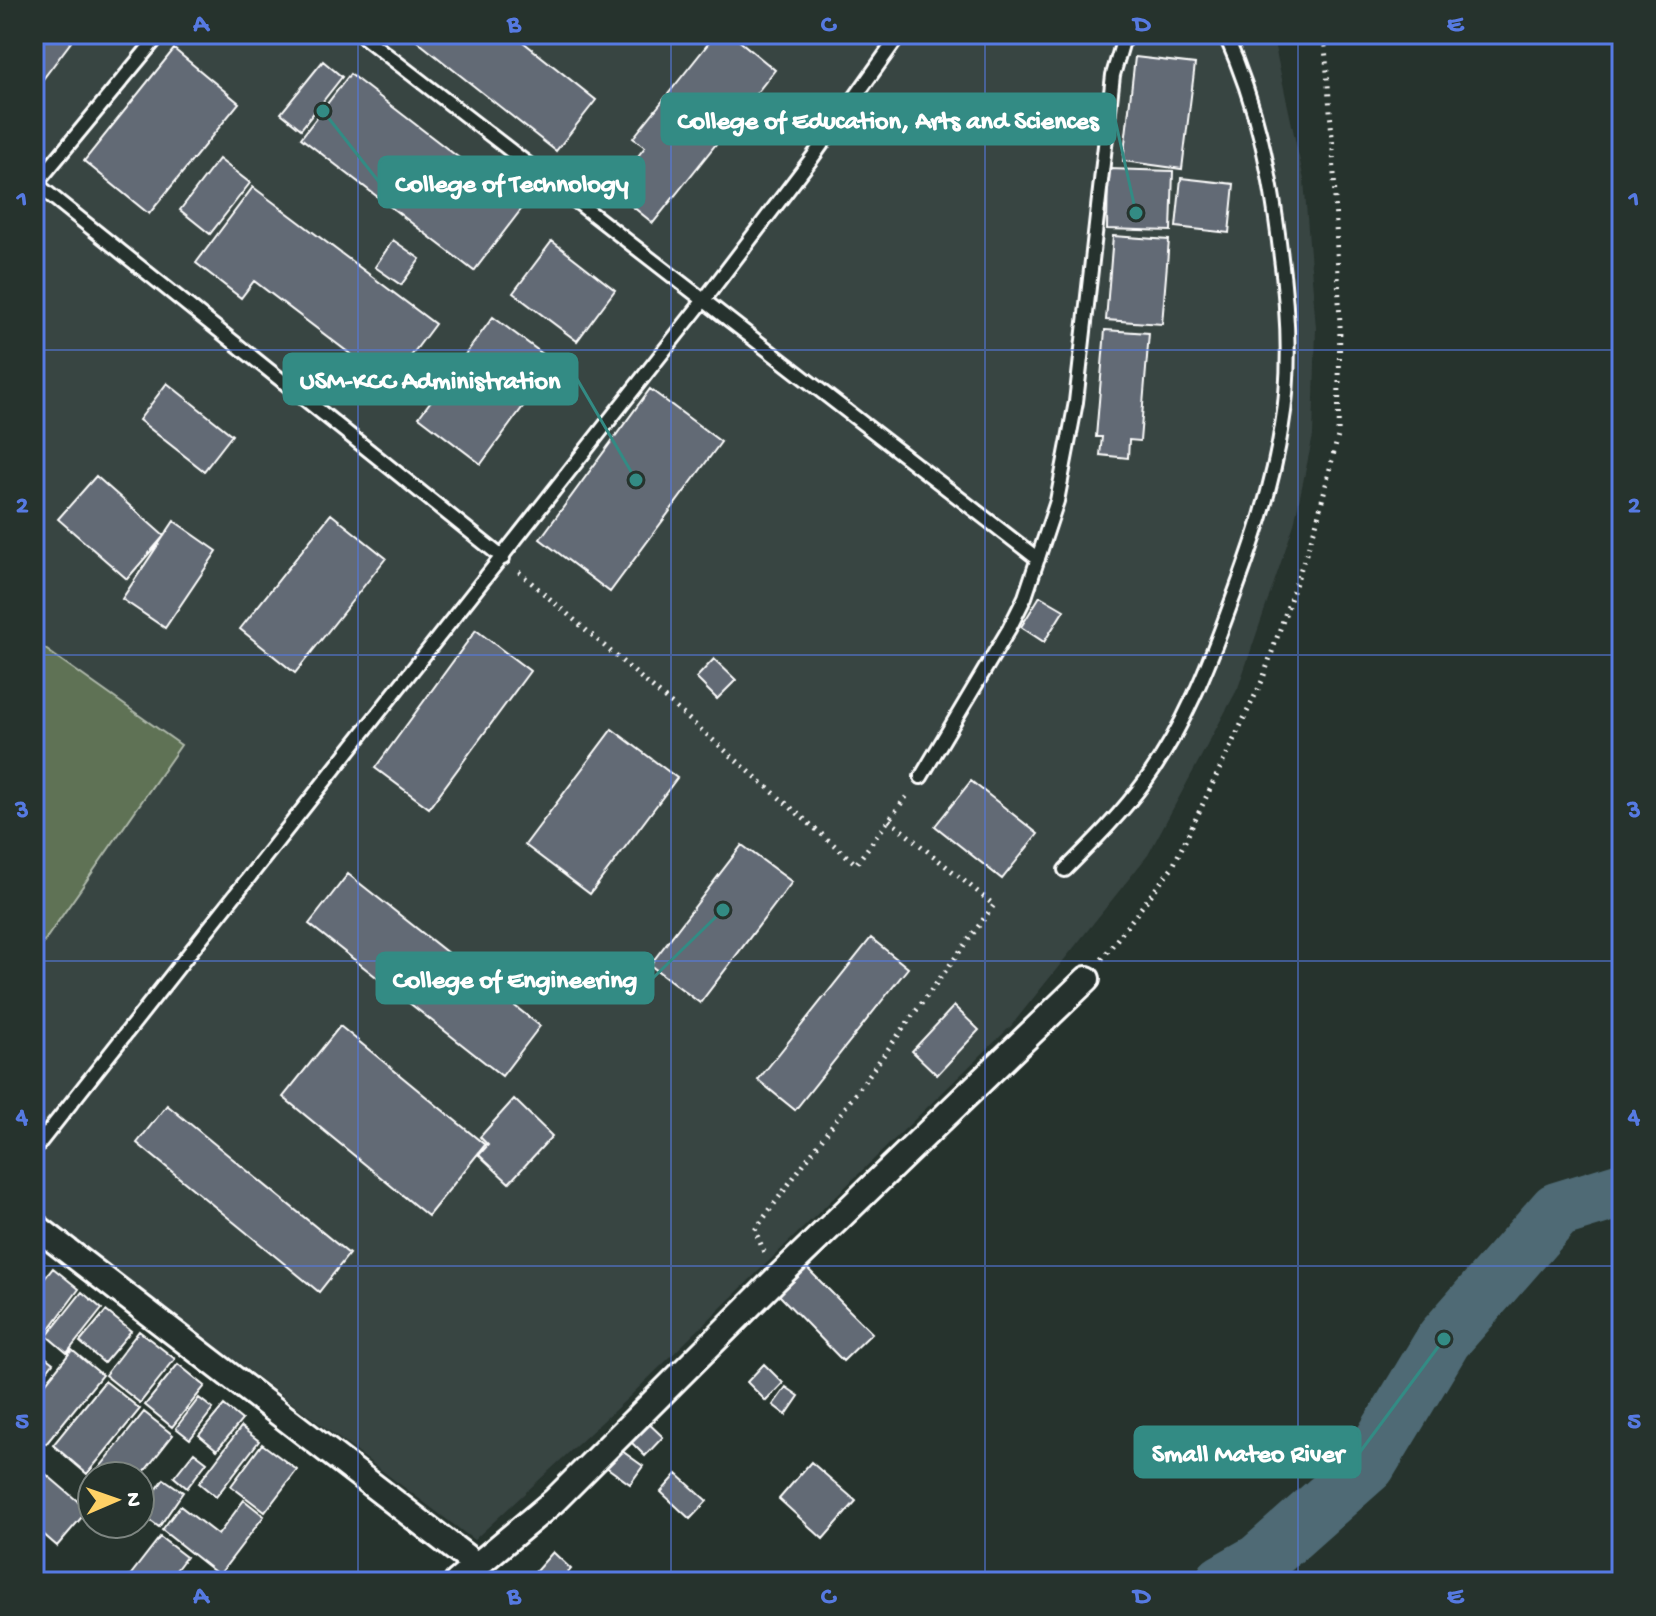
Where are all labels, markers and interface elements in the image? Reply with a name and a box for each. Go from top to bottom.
text: A [192,11,210,42]
text: B [506,11,522,42]
text: C [821,11,838,42]
text: D [1132,11,1152,42]
text: E [1447,11,1465,42]
callout: College of Education, Arts and Sciences [662,94,1115,144]
text: College of Education, Arts and Sciences [678,108,1100,139]
callout: College of Technology [379,157,644,207]
text: College of Technology [395,171,629,202]
text: 1 [16,186,27,217]
text: 1 [1628,186,1639,217]
callout: USM-KCC Administration [284,354,577,404]
text: USM-KCC Administration [300,368,561,399]
text: 2 [16,492,29,523]
text: 2 [1628,492,1641,523]
text: 3 [14,797,29,828]
text: 3 [1626,797,1641,828]
callout: College of Engineering [377,953,653,1003]
text: College of Engineering [393,967,638,998]
text: 4 [15,1103,29,1134]
text: 4 [1627,1103,1641,1134]
text: 5 [15,1408,29,1439]
text: 5 [1627,1408,1641,1439]
callout: Small Mateo River [1135,1427,1360,1477]
text: Small Mateo River [1152,1441,1347,1472]
north arrow [76,1460,156,1540]
text: N [119,1492,145,1507]
text: A [192,1583,210,1614]
text: B [506,1583,522,1614]
text: C [821,1583,838,1614]
text: D [1132,1583,1152,1614]
text: E [1447,1583,1465,1614]

